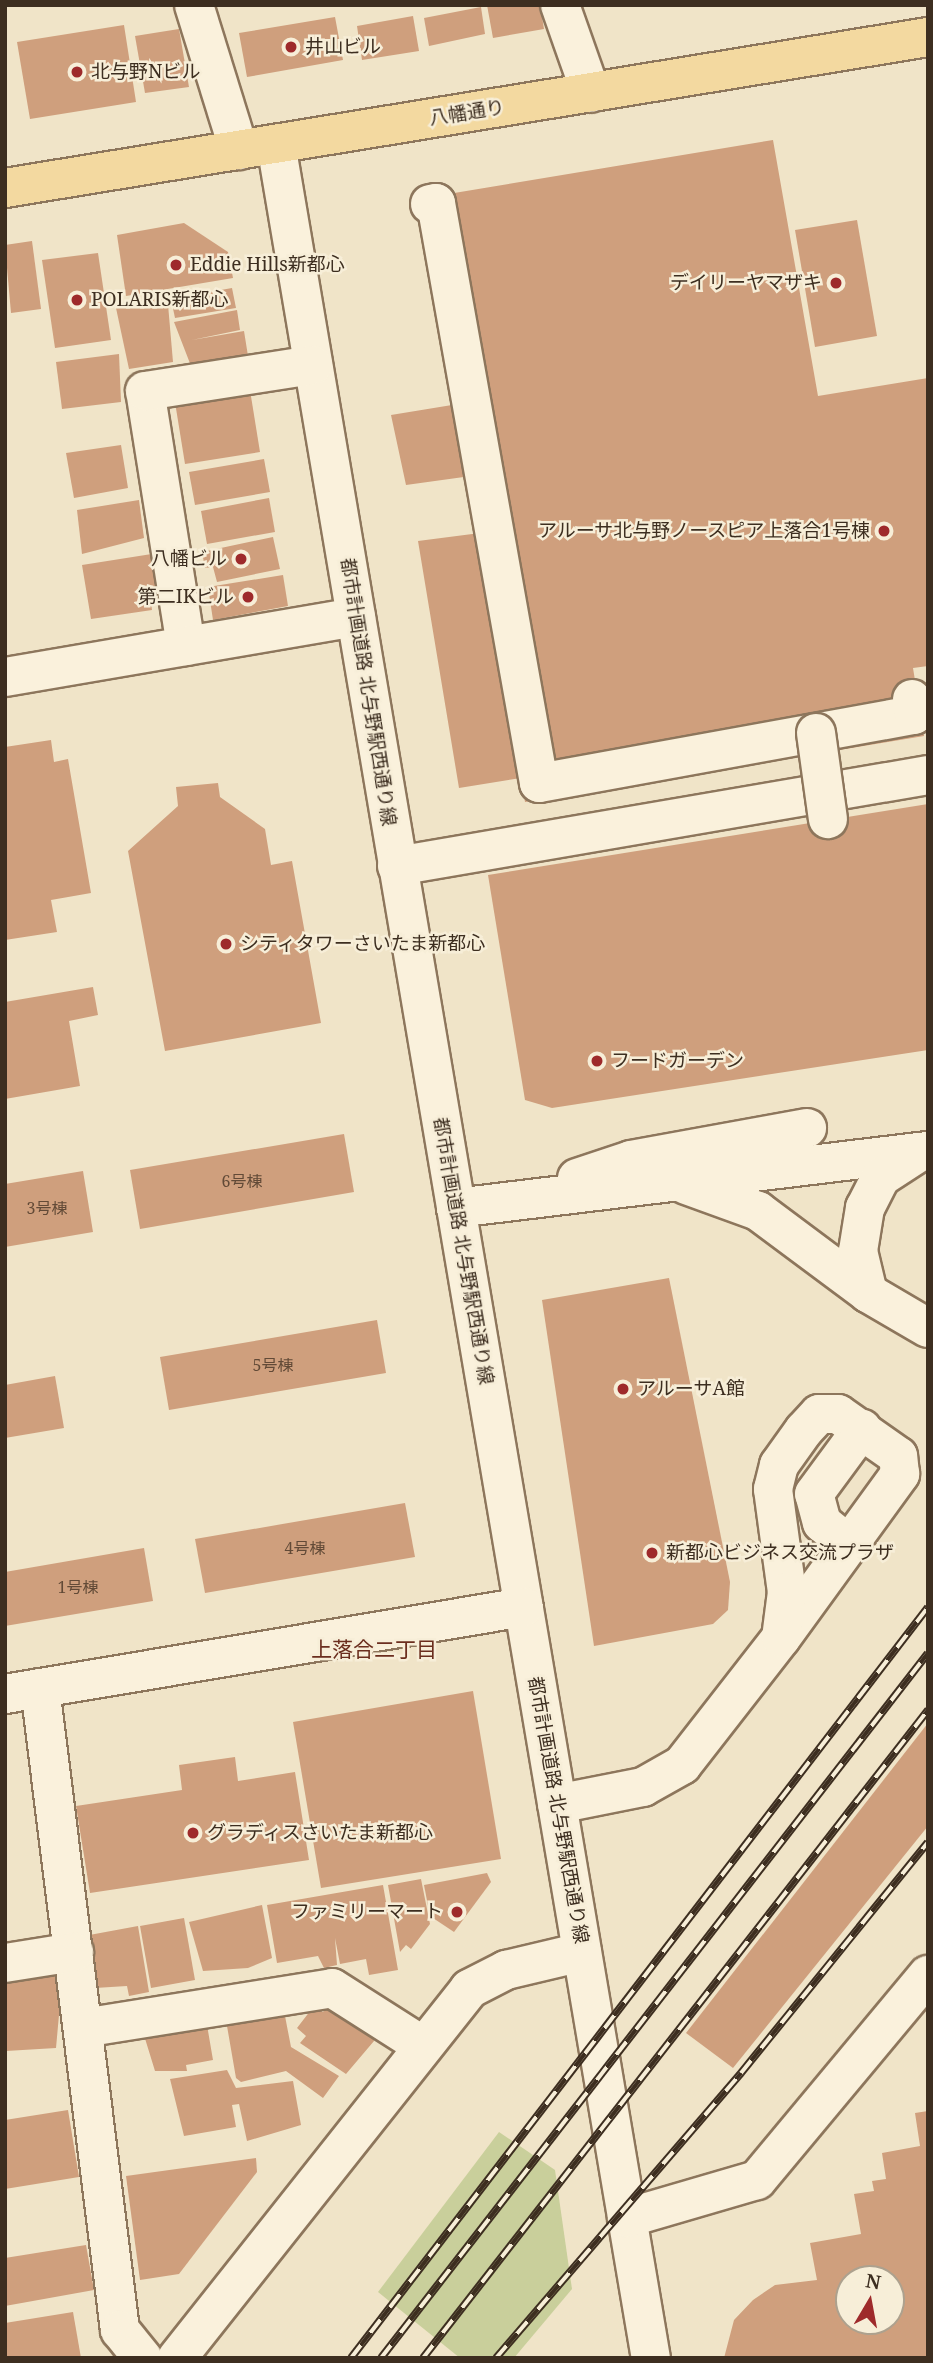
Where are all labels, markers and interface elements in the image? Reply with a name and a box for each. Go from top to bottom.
place label: 井山ビル [305,36,381,58]
marker: 井山ビル [283,39,299,55]
place label: 北与野Nビル [91,61,200,83]
marker: 北与野Nビル [69,64,85,80]
street label: 八幡通り [428,96,506,130]
place label: Eddie Hills新都心 [190,254,345,276]
marker: Eddie Hills新都心 [168,257,184,273]
place label: デイリーヤマザキ [670,272,822,294]
marker: デイリーヤマザキ [828,275,844,291]
place label: POLARIS新都心 [91,289,229,311]
marker: POLARIS新都心 [69,292,85,308]
place label: アルーサ北与野ノースピア上落合1号棟 [536,520,870,542]
marker: アルーサ北与野ノースピア上落合1号棟 [876,523,892,539]
place label: 八幡ビル [151,548,227,570]
marker: 八幡ビル [233,551,249,567]
street label: 都市計画道路 北与野駅西通り線 [336,556,400,828]
place label: 第二IKビル [138,586,234,608]
marker: 第二IKビル [240,589,256,605]
place label: シティタワーさいたま新都心 [240,933,487,955]
marker: シティタワーさいたま新都心 [218,936,234,952]
place label: フードガーデン [611,1050,744,1072]
marker: フードガーデン [589,1053,605,1069]
street label: 都市計画道路 北与野駅西通り線 [428,1116,498,1386]
house number: 6号棟 [222,1171,262,1191]
house number: 3号棟 [27,1198,67,1218]
house number: 5号棟 [253,1355,293,1375]
place label: アルーサA館 [637,1378,745,1400]
marker: アルーサA館 [615,1381,631,1397]
house number: 4号棟 [285,1538,325,1558]
place label: 新都心ビジネス交流プラザ [666,1542,894,1564]
marker: 新都心ビジネス交流プラザ [644,1545,660,1561]
house number: 1号棟 [58,1577,98,1597]
district label: 上落合二丁目 [311,1636,437,1662]
street label: 都市計画道路 北与野駅西通り線 [523,1675,593,1945]
place label: グラディスさいたま新都心 [207,1822,435,1844]
marker: グラディスさいたま新都心 [185,1825,201,1841]
place label: ファミリーマート [291,1901,443,1923]
marker: ファミリーマート [449,1904,465,1920]
north arrow [835,2265,905,2335]
text: N [864,2267,883,2295]

